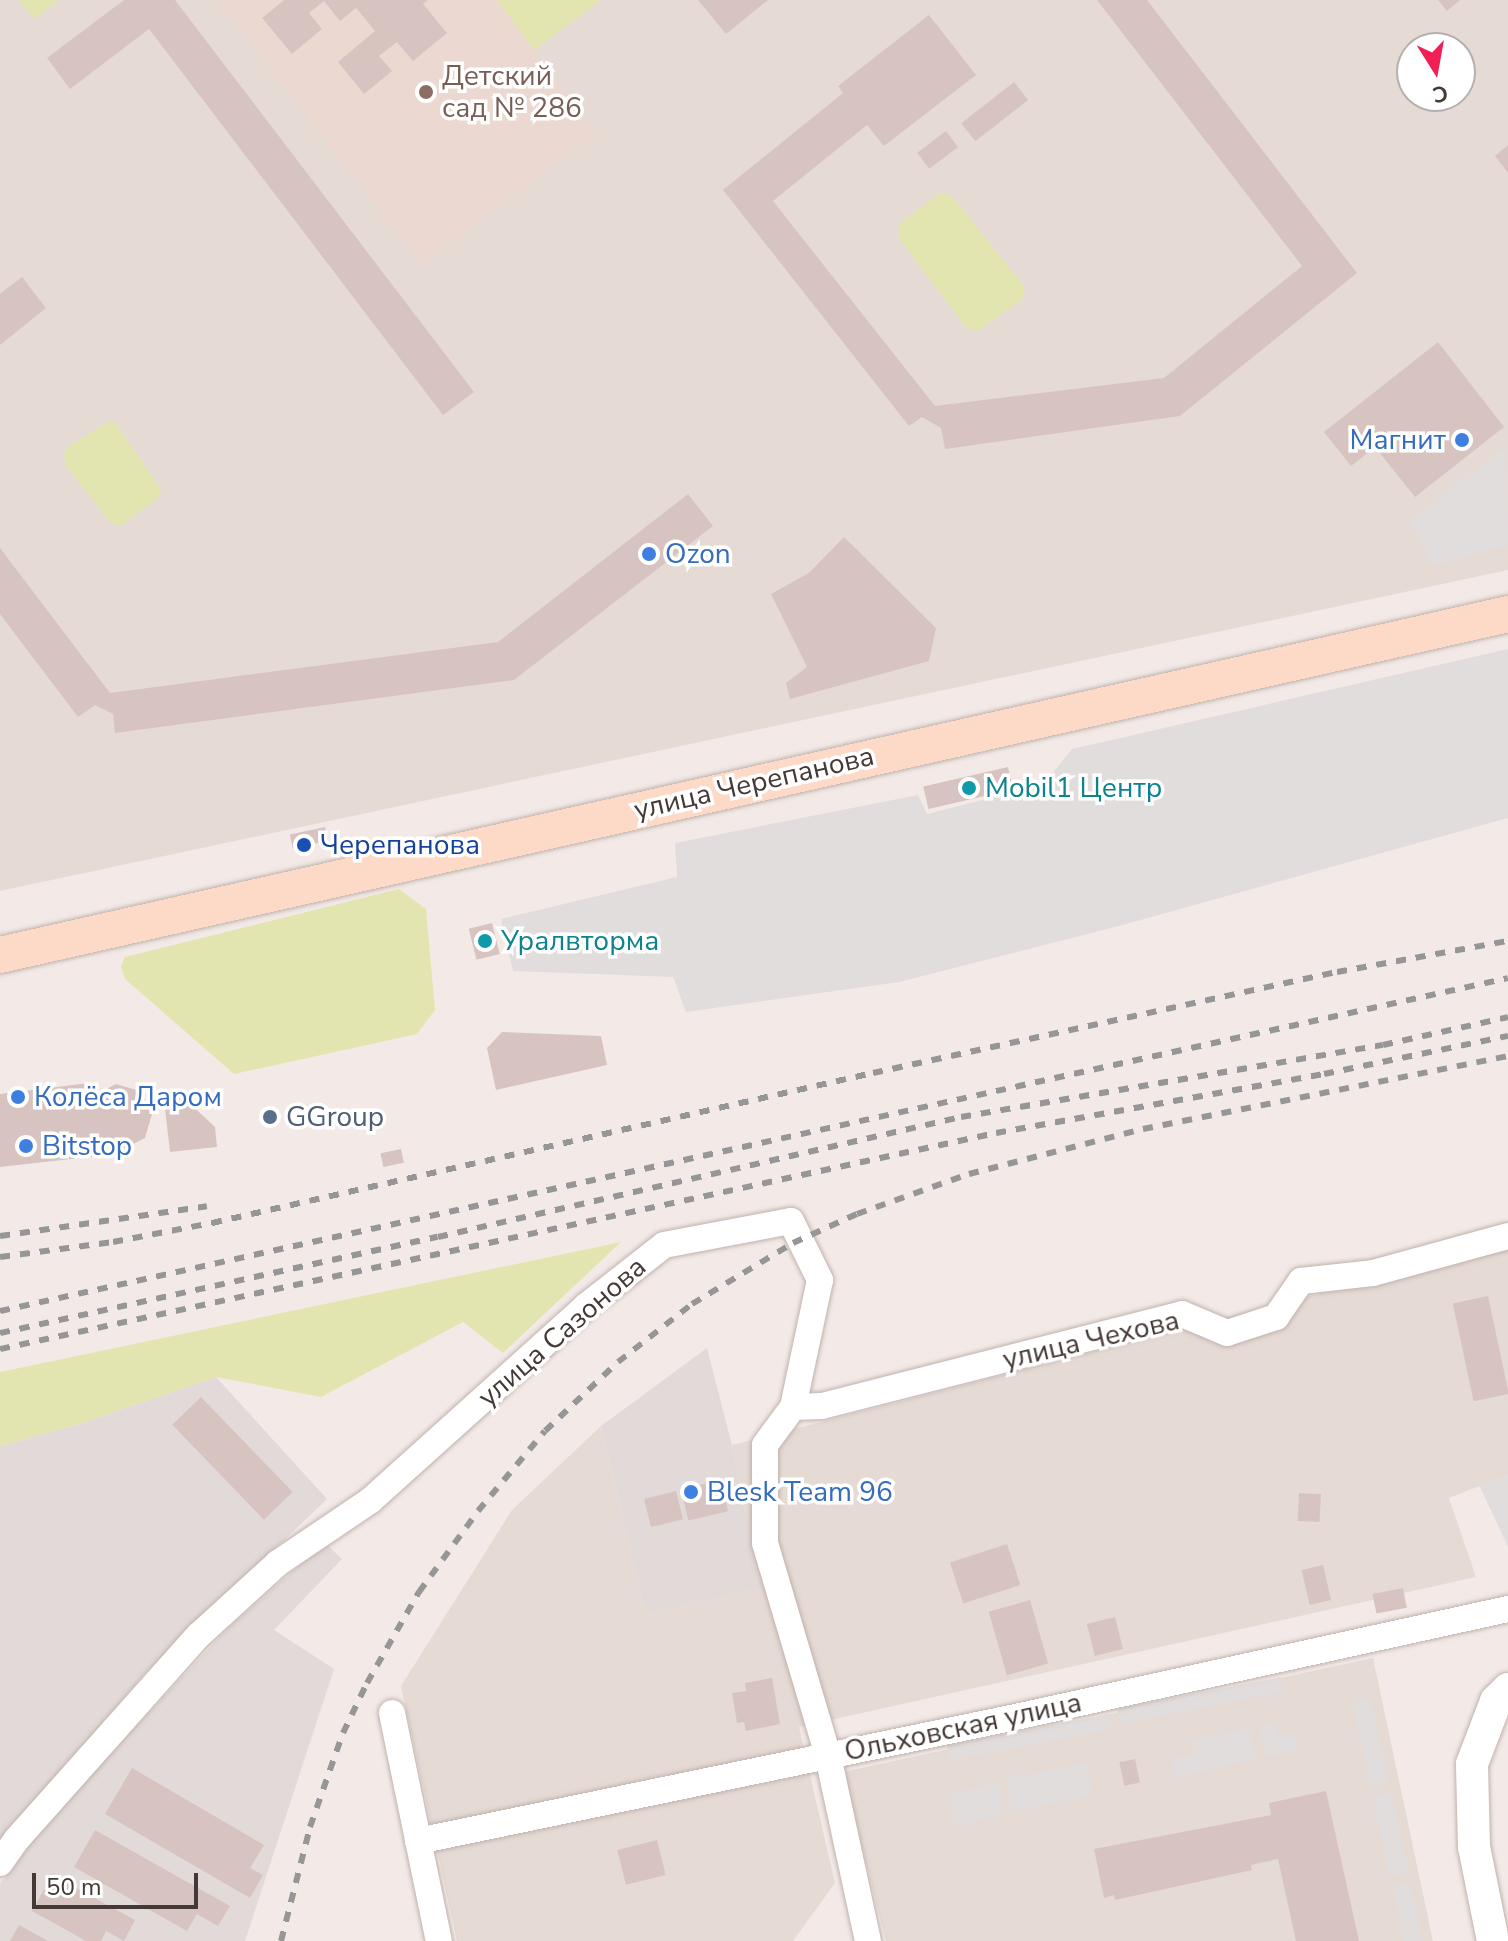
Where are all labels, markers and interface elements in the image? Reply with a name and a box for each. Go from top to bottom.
north arrow [1396,32,1476,112]
place label: Детский сад № 286 [442,59,582,125]
text: С [1430,77,1450,110]
marker: Детский сад № 286 [417,83,435,101]
place label: Магнит [1350,423,1446,457]
marker: Магнит [1453,431,1471,449]
place label: Ozon [665,537,731,571]
marker: Ozon [640,545,658,563]
street label: улица Черепанова [631,739,877,827]
place label: Mobil1 Центр [985,771,1162,805]
marker: Mobil1 Центр [960,779,978,797]
place label: Черепанова [320,828,480,862]
marker: Черепанова [295,836,313,854]
place label: Уралвторма [501,924,659,958]
marker: Уралвторма [476,932,494,950]
place label: Колёса Даром [34,1080,222,1114]
marker: Колёса Даром [9,1088,27,1106]
place label: GGroup [286,1100,384,1134]
marker: GGroup [261,1108,279,1126]
place label: Bitstop [42,1129,132,1163]
marker: Bitstop [17,1137,35,1155]
street label: улица Сазонова [471,1250,653,1414]
street label: улица Чехова [999,1303,1183,1377]
place label: Blesk Team 96 [707,1475,893,1509]
marker: Blesk Team 96 [682,1483,700,1501]
street label: Ольховская улица [841,1685,1085,1769]
scale bar [36,1857,202,1907]
text: 50 m [46,1871,102,1903]

